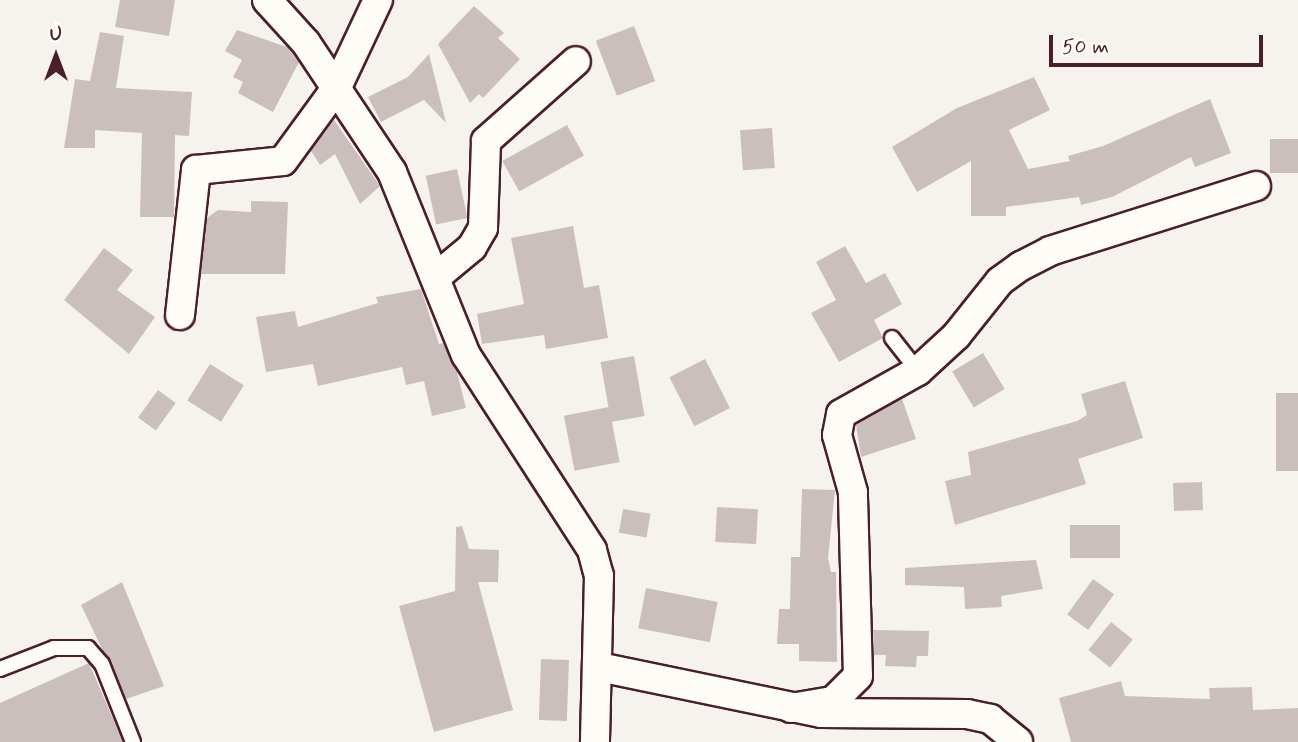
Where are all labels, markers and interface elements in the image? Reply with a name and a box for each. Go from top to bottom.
north arrow [21,21,91,91]
scale bar [1053,21,1266,65]
text: U [50,22,62,47]
text: 50 m [1062,33,1109,61]

